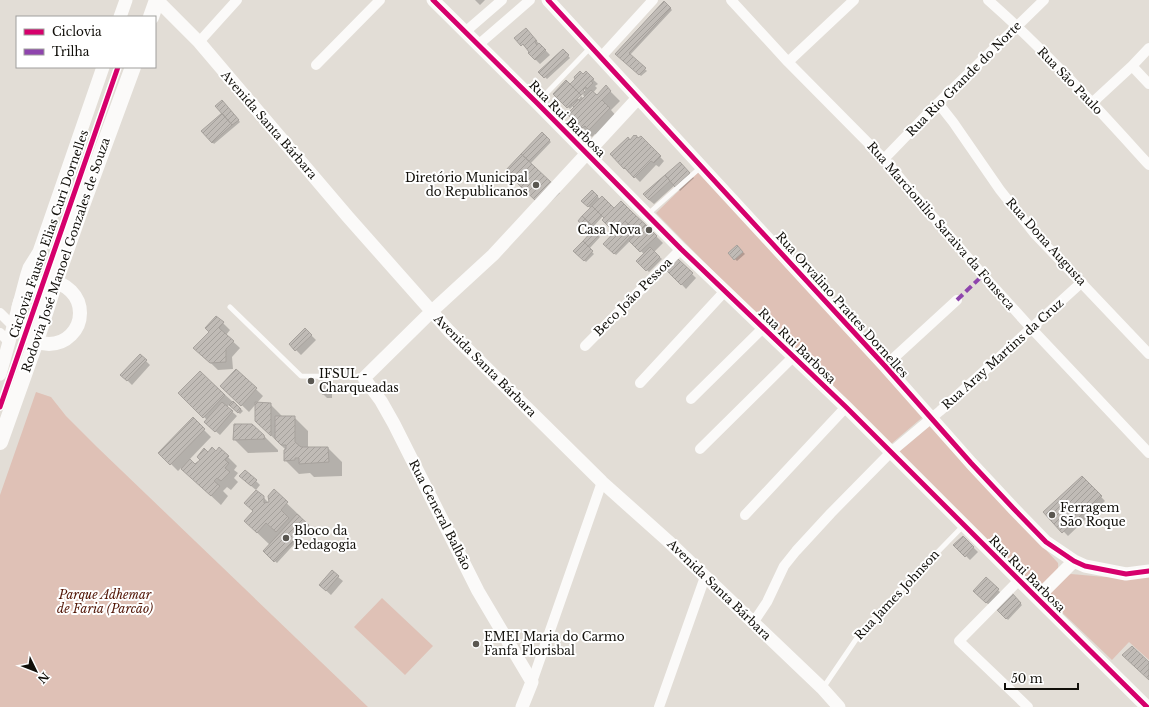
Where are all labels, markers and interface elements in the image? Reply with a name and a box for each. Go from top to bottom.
legend [16,16,156,68]
street label: Rua Rio Grande do Norte [903,18,1024,139]
text: Ciclovia [52,24,102,39]
text: Trilha [52,44,90,59]
street label: Rua São Paulo [1035,44,1106,117]
street label: Avenida Santa Bárbara [218,67,321,182]
street label: Rua Rui Barbosa [526,77,609,160]
street label: Ciclovia Fausto Elias Curi Dornelles [6,128,91,340]
street label: Rodovia José Manoel Gonzales de Souza [18,135,113,374]
street label: Rua Marcionilio Saraiva da Fonseca [864,139,1019,313]
place label: Diretório Municipal do Republicanos [405,170,528,199]
marker: Diretório Municipal do Republicanos [531,180,541,190]
street label: Rua Dona Augusta [1003,195,1090,289]
place label: Casa Nova [577,222,641,237]
marker: Casa Nova [644,225,654,235]
street label: Rua Orvalino Prattes Dornelles [773,229,912,381]
street label: Beco João Pessoa [591,254,675,339]
street label: Rua Aray Martins da Cruz [939,295,1067,412]
street label: Rua Rui Barbosa [756,305,839,387]
street label: Avenida Santa Bárbara [430,311,540,420]
place label: IFSUL - Charqueadas [319,366,399,395]
marker: IFSUL - Charqueadas [306,376,316,386]
street label: Rua General Balbão [406,457,475,573]
place label: Ferragem São Roque [1060,500,1126,529]
marker: Ferragem São Roque [1047,510,1057,520]
place label: Bloco da Pedagogia [294,523,357,552]
street label: Rua Rui Barbosa [986,532,1069,615]
marker: Bloco da Pedagogia [281,533,291,543]
street label: Avenida Santa Bárbara [664,535,775,643]
street label: Rua James Johnson [851,547,942,643]
park label: Parque Adhemar de Faria (Parcão) [57,587,153,616]
place label: EMEI Maria do Carmo Fanfa Florisbal [484,629,625,658]
marker: EMEI Maria do Carmo Fanfa Florisbal [471,639,481,649]
north arrow [16,651,56,691]
scale bar [1005,665,1078,691]
text: N [34,669,52,687]
text: 50 m [1011,671,1043,686]

